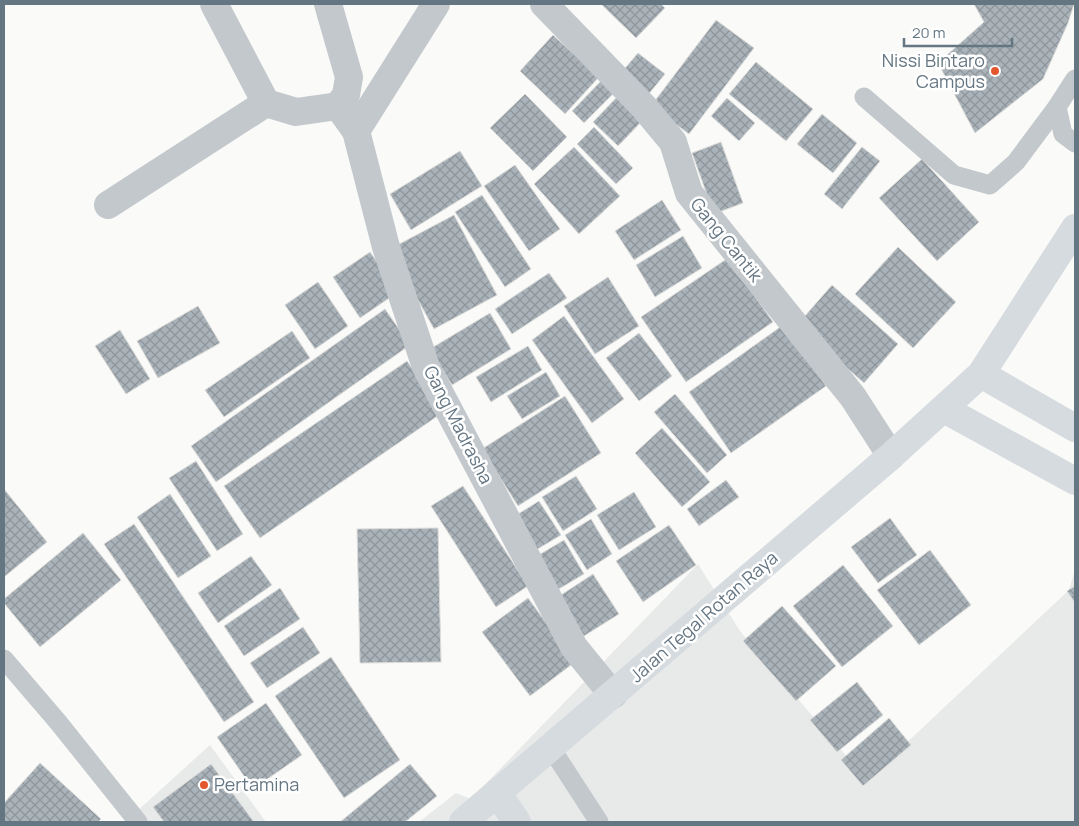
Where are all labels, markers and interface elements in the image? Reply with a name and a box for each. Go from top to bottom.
scale bar [904,15,1012,47]
text: 20 m [912,22,945,43]
place label: Nissi Bintaro Campus [882,48,985,93]
marker: Nissi Bintaro Campus [989,65,1001,77]
street label: Gang Cantik [685,192,769,287]
street label: Gang Madrasha [419,361,499,488]
street label: Jalan Tegal Rotan Raya [624,545,782,687]
place label: Pertamina [214,772,299,796]
marker: Pertamina [198,779,210,791]

